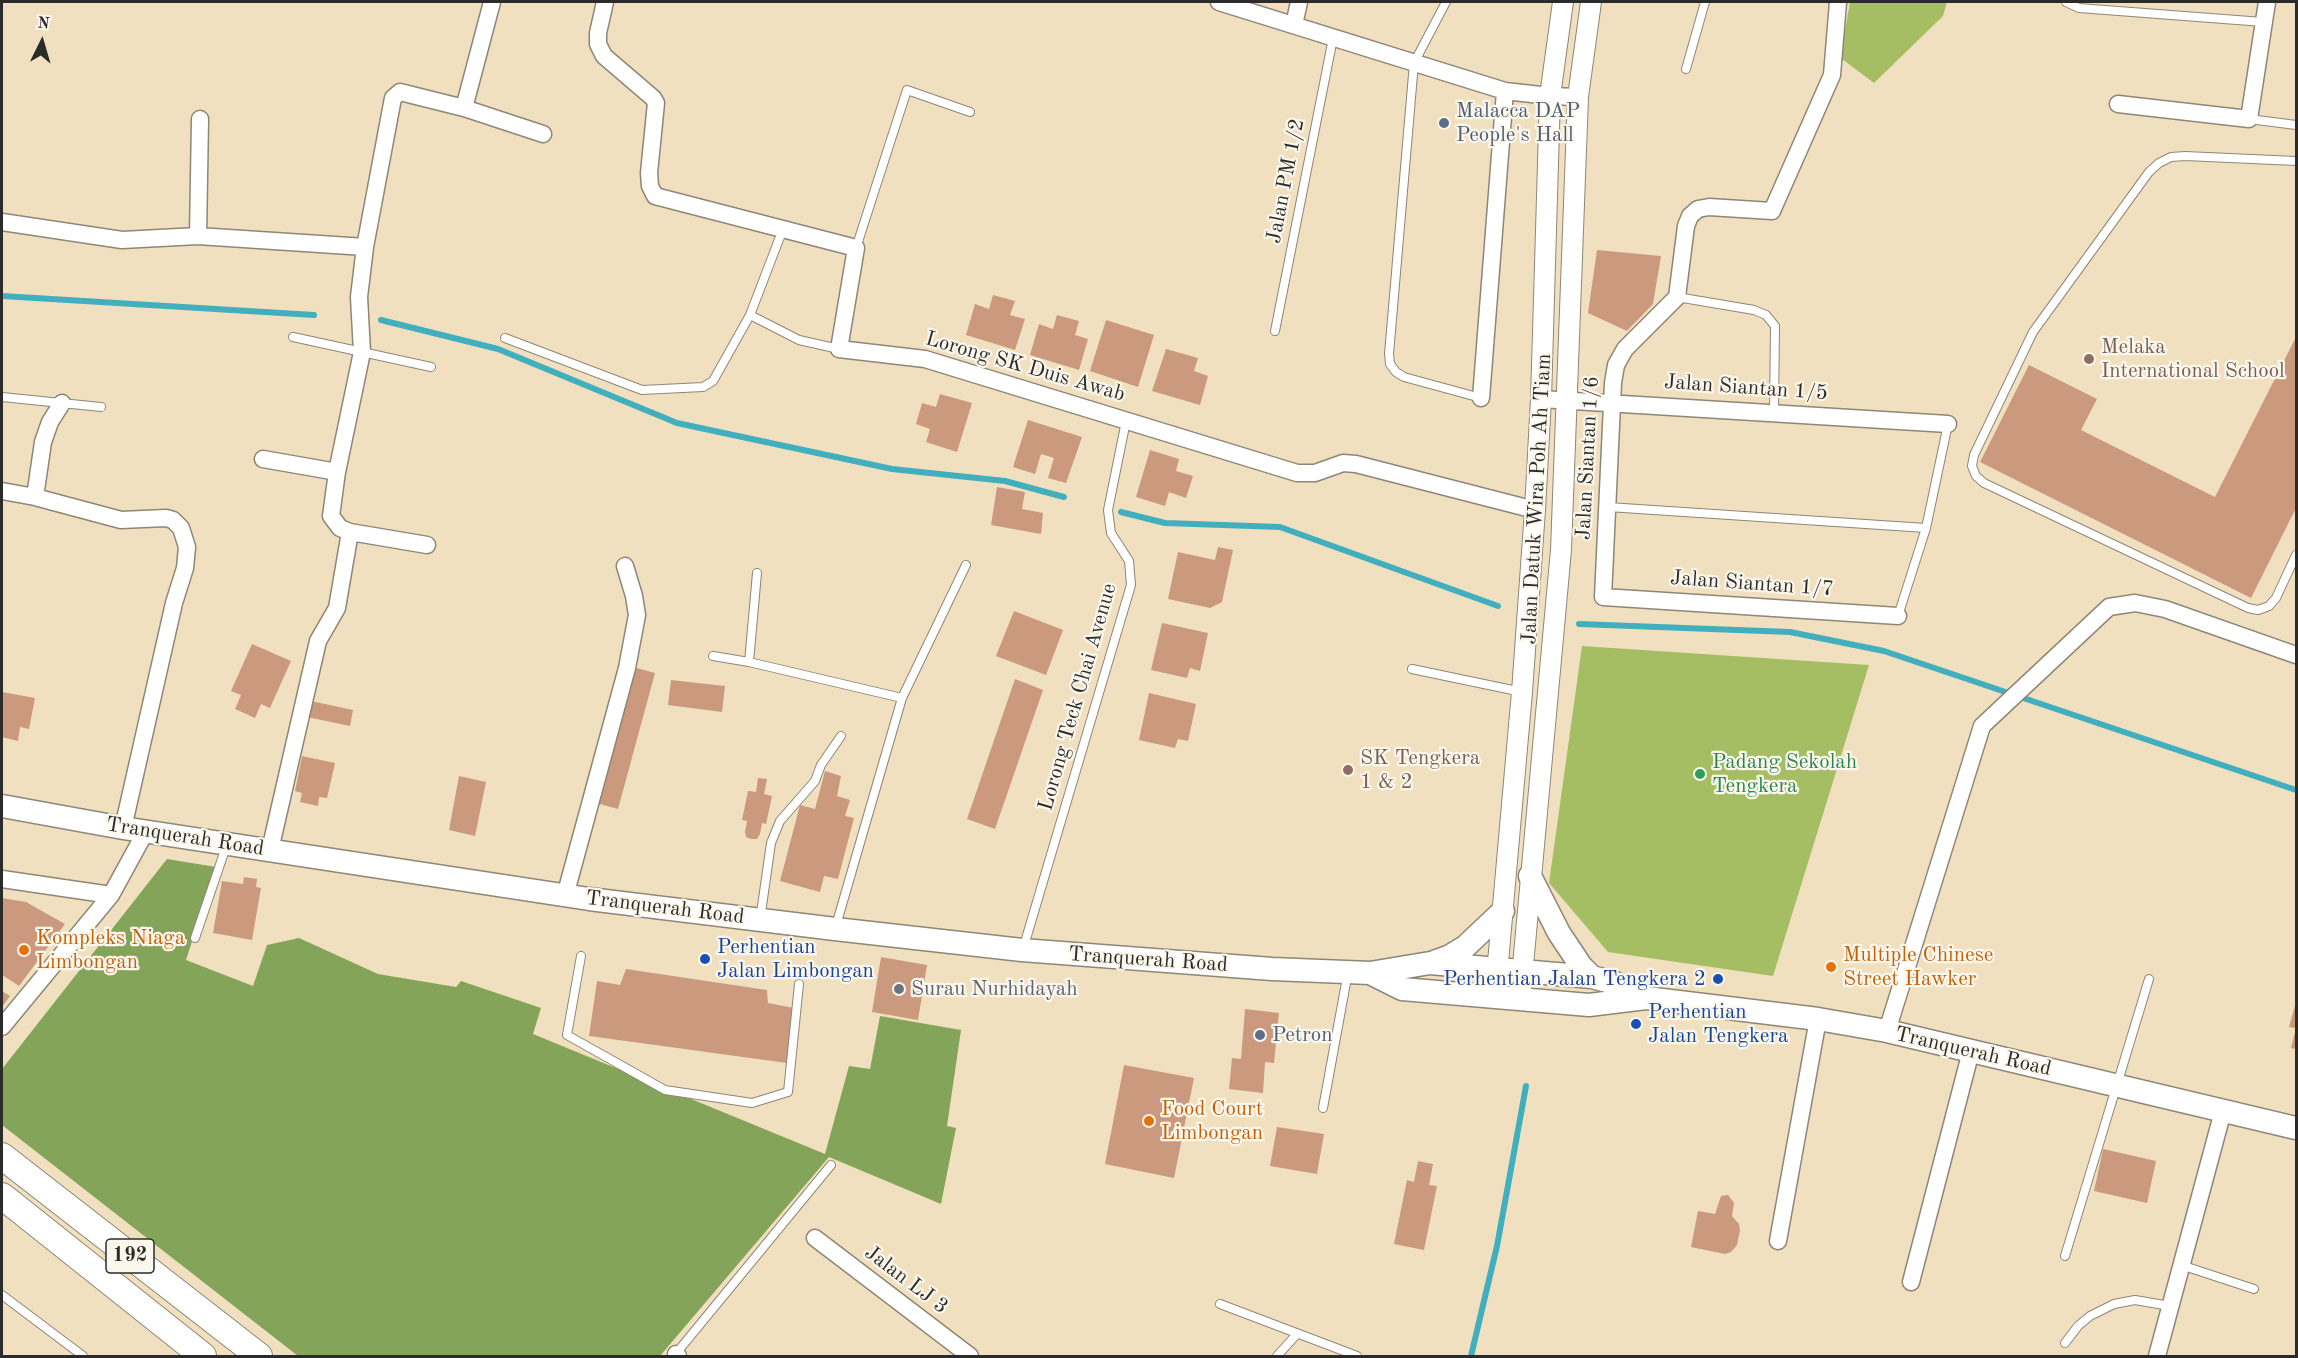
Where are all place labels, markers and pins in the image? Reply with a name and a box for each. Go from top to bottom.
place label: Malacca DAP People's Hall [1456,98,1580,148]
marker: Malacca DAP People's Hall [1437,116,1451,130]
place label: Melaka International School [2101,334,2285,384]
marker: Melaka International School [2082,352,2096,366]
place label: SK Tengkera 1 & 2 [1360,745,1480,795]
place label: Padang Sekolah Tengkera [1712,749,1857,799]
marker: SK Tengkera 1 & 2 [1341,763,1355,777]
marker: Padang Sekolah Tengkera [1693,767,1707,781]
place label: Kompleks Niaga Limbongan [36,925,185,975]
place label: Perhentian Jalan Limbongan [717,934,874,984]
place label: Multiple Chinese Street Hawker [1843,942,1994,992]
marker: Kompleks Niaga Limbongan [17,943,31,957]
marker: Perhentian Jalan Limbongan [698,952,712,966]
marker: Multiple Chinese Street Hawker [1824,960,1838,974]
place label: Perhentian Jalan Tengkera 2 [1443,966,1706,992]
marker: Perhentian Jalan Tengkera 2 [1711,972,1725,986]
place label: Surau Nurhidayah [911,976,1078,1002]
marker: Surau Nurhidayah [892,982,906,996]
place label: Perhentian Jalan Tengkera [1648,999,1788,1049]
marker: Perhentian Jalan Tengkera [1629,1017,1643,1031]
place label: Petron [1272,1022,1333,1048]
marker: Petron [1253,1028,1267,1042]
place label: Food Court Limbongan [1161,1096,1263,1146]
marker: Food Court Limbongan [1142,1114,1156,1128]

